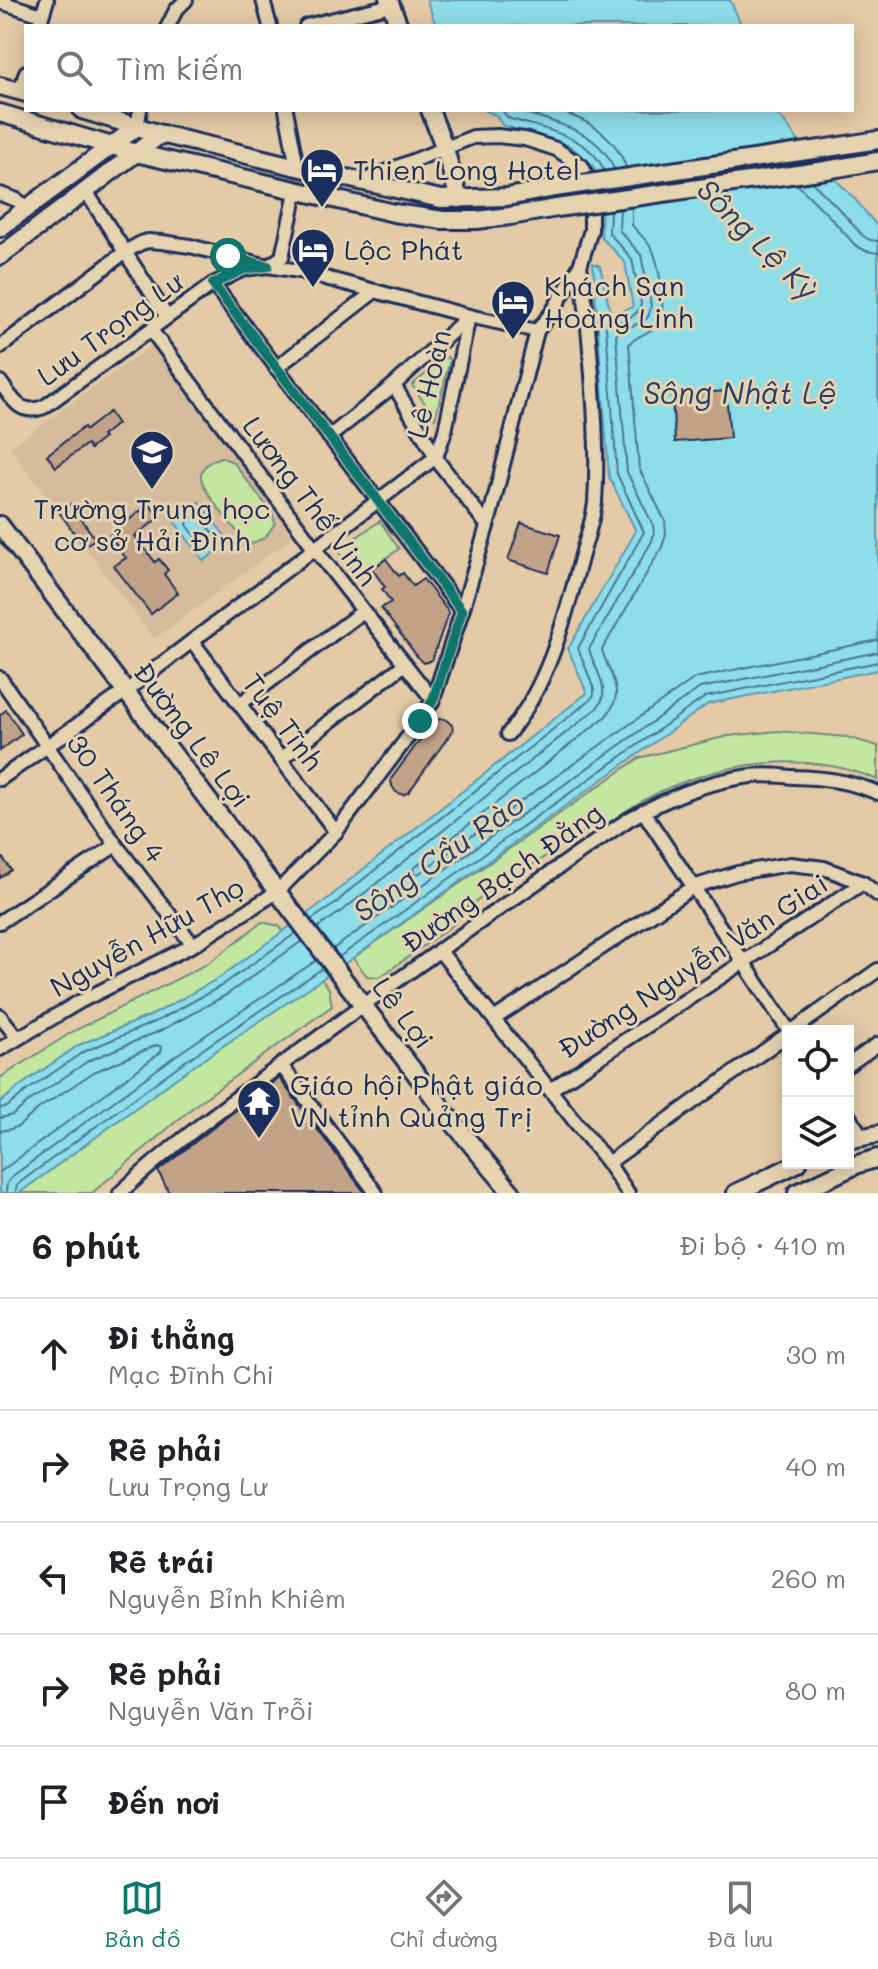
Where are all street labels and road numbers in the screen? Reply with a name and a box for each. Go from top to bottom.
street label: Lưu Trọng Lư [30,262,191,393]
street label: Lê Hoàn [398,326,458,442]
street label: Lương Thế Vinh [235,409,386,592]
street label: Đường Lê Lợi [126,654,259,815]
street label: Tuệ Tĩnh [235,665,332,777]
street label: 30 Tháng 4 [59,726,175,869]
street label: Đường Bạch Đằng [394,794,609,960]
street label: Đường Nguyễn Văn Giai [551,864,834,1066]
street label: Nguyễn Hữu Thọ [43,868,250,1004]
street label: Lê Lợi [365,969,443,1056]

